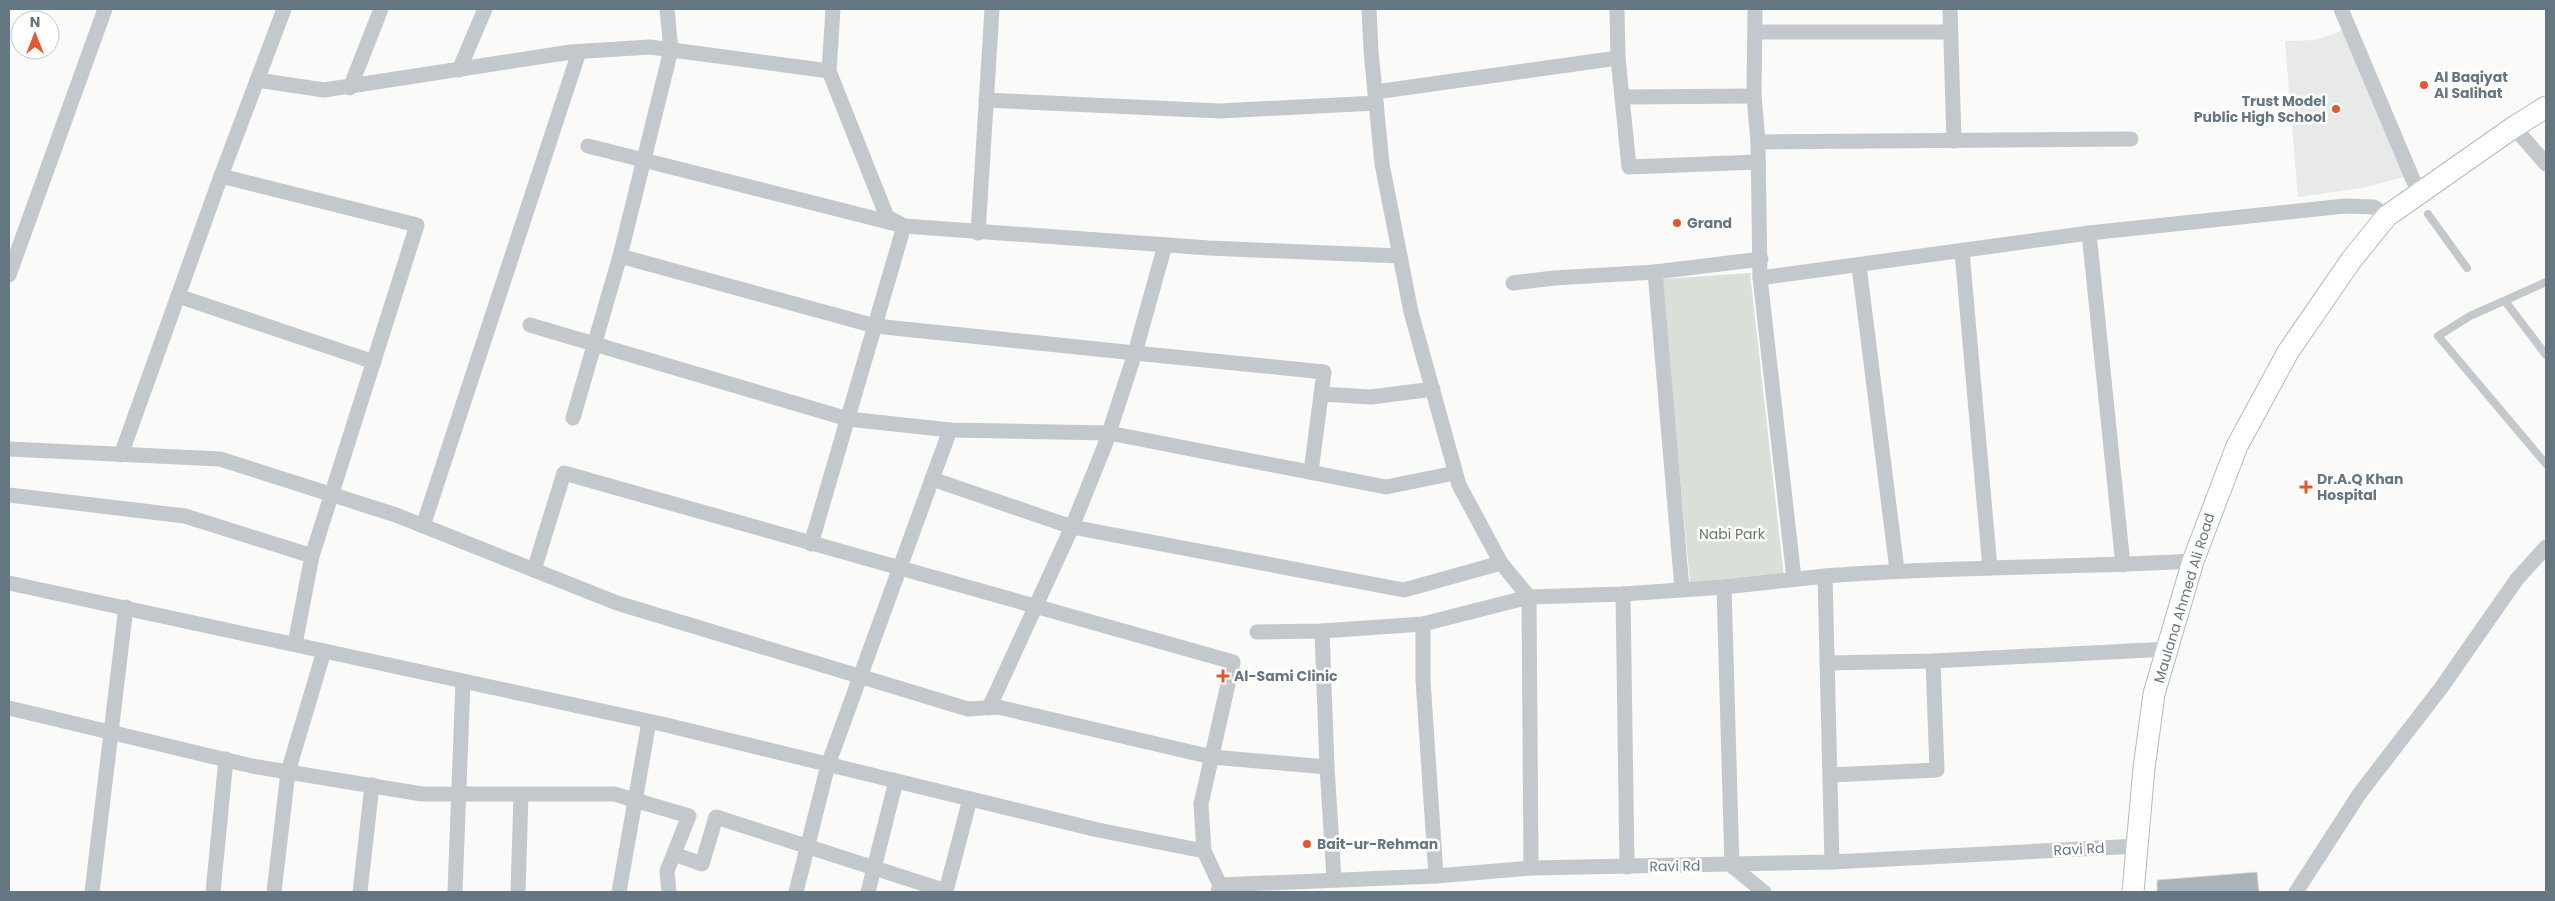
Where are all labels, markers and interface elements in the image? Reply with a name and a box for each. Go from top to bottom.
north arrow [10,10,60,60]
text: N [30,12,40,32]
place label: Al Baqiyat Al Salihat [2434,67,2508,103]
marker: Al Baqiyat Al Salihat [2418,79,2430,91]
place label: Trust Model Public High School [2194,91,2326,127]
marker: Trust Model Public High School [2330,103,2342,115]
place label: Grand [1687,213,1732,233]
marker: Grand [1671,217,1683,229]
place label: Dr.A.Q Khan Hospital [2317,469,2404,505]
marker: Dr.A.Q Khan Hospital [2299,480,2313,494]
street label: Maulana Ahmed Ali Road [2149,511,2219,685]
park label: Nabi Park [1699,524,1766,544]
place label: Al-Sami Clinic [1234,666,1338,686]
marker: Al-Sami Clinic [1216,669,1230,683]
place label: Bait-ur-Rehman [1317,834,1438,854]
marker: Bait-ur-Rehman [1301,838,1313,850]
street label: Ravi Rd [2053,838,2105,860]
street label: Ravi Rd [1649,856,1701,876]

